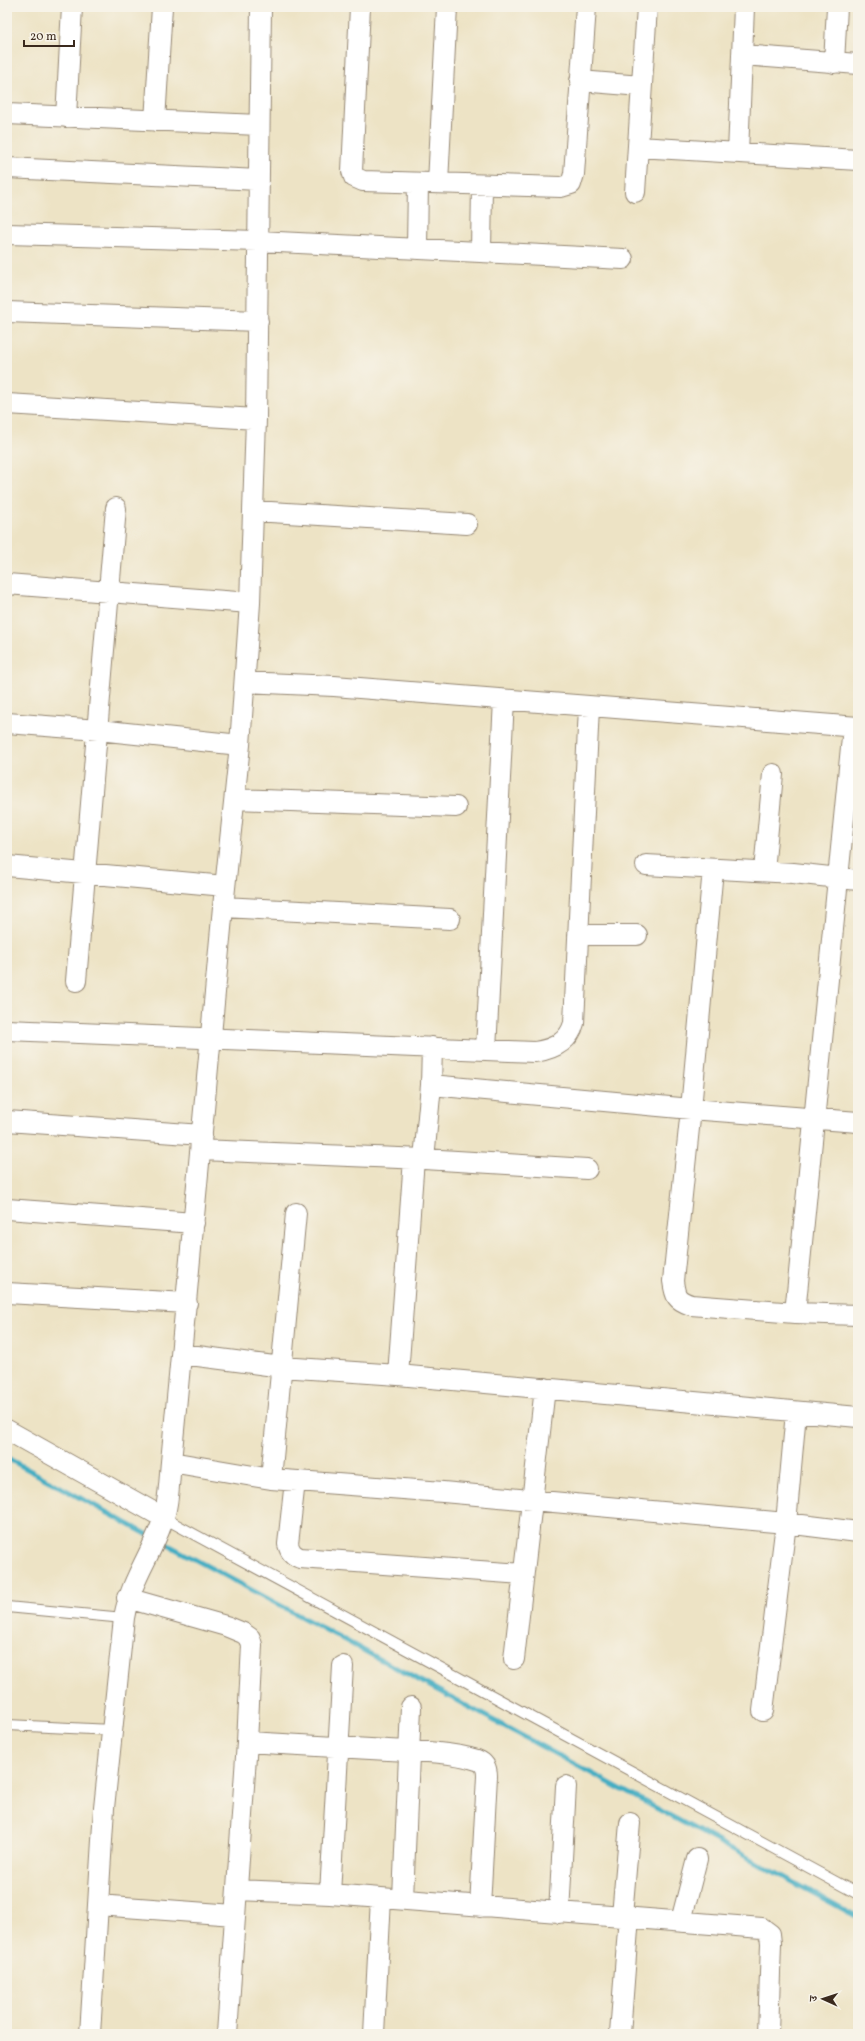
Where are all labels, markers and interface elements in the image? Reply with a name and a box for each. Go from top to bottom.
scale bar [24,22,74,48]
text: 20 m [30,29,57,45]
north arrow [803,1979,843,2019]
text: उ [807,1994,822,2003]

